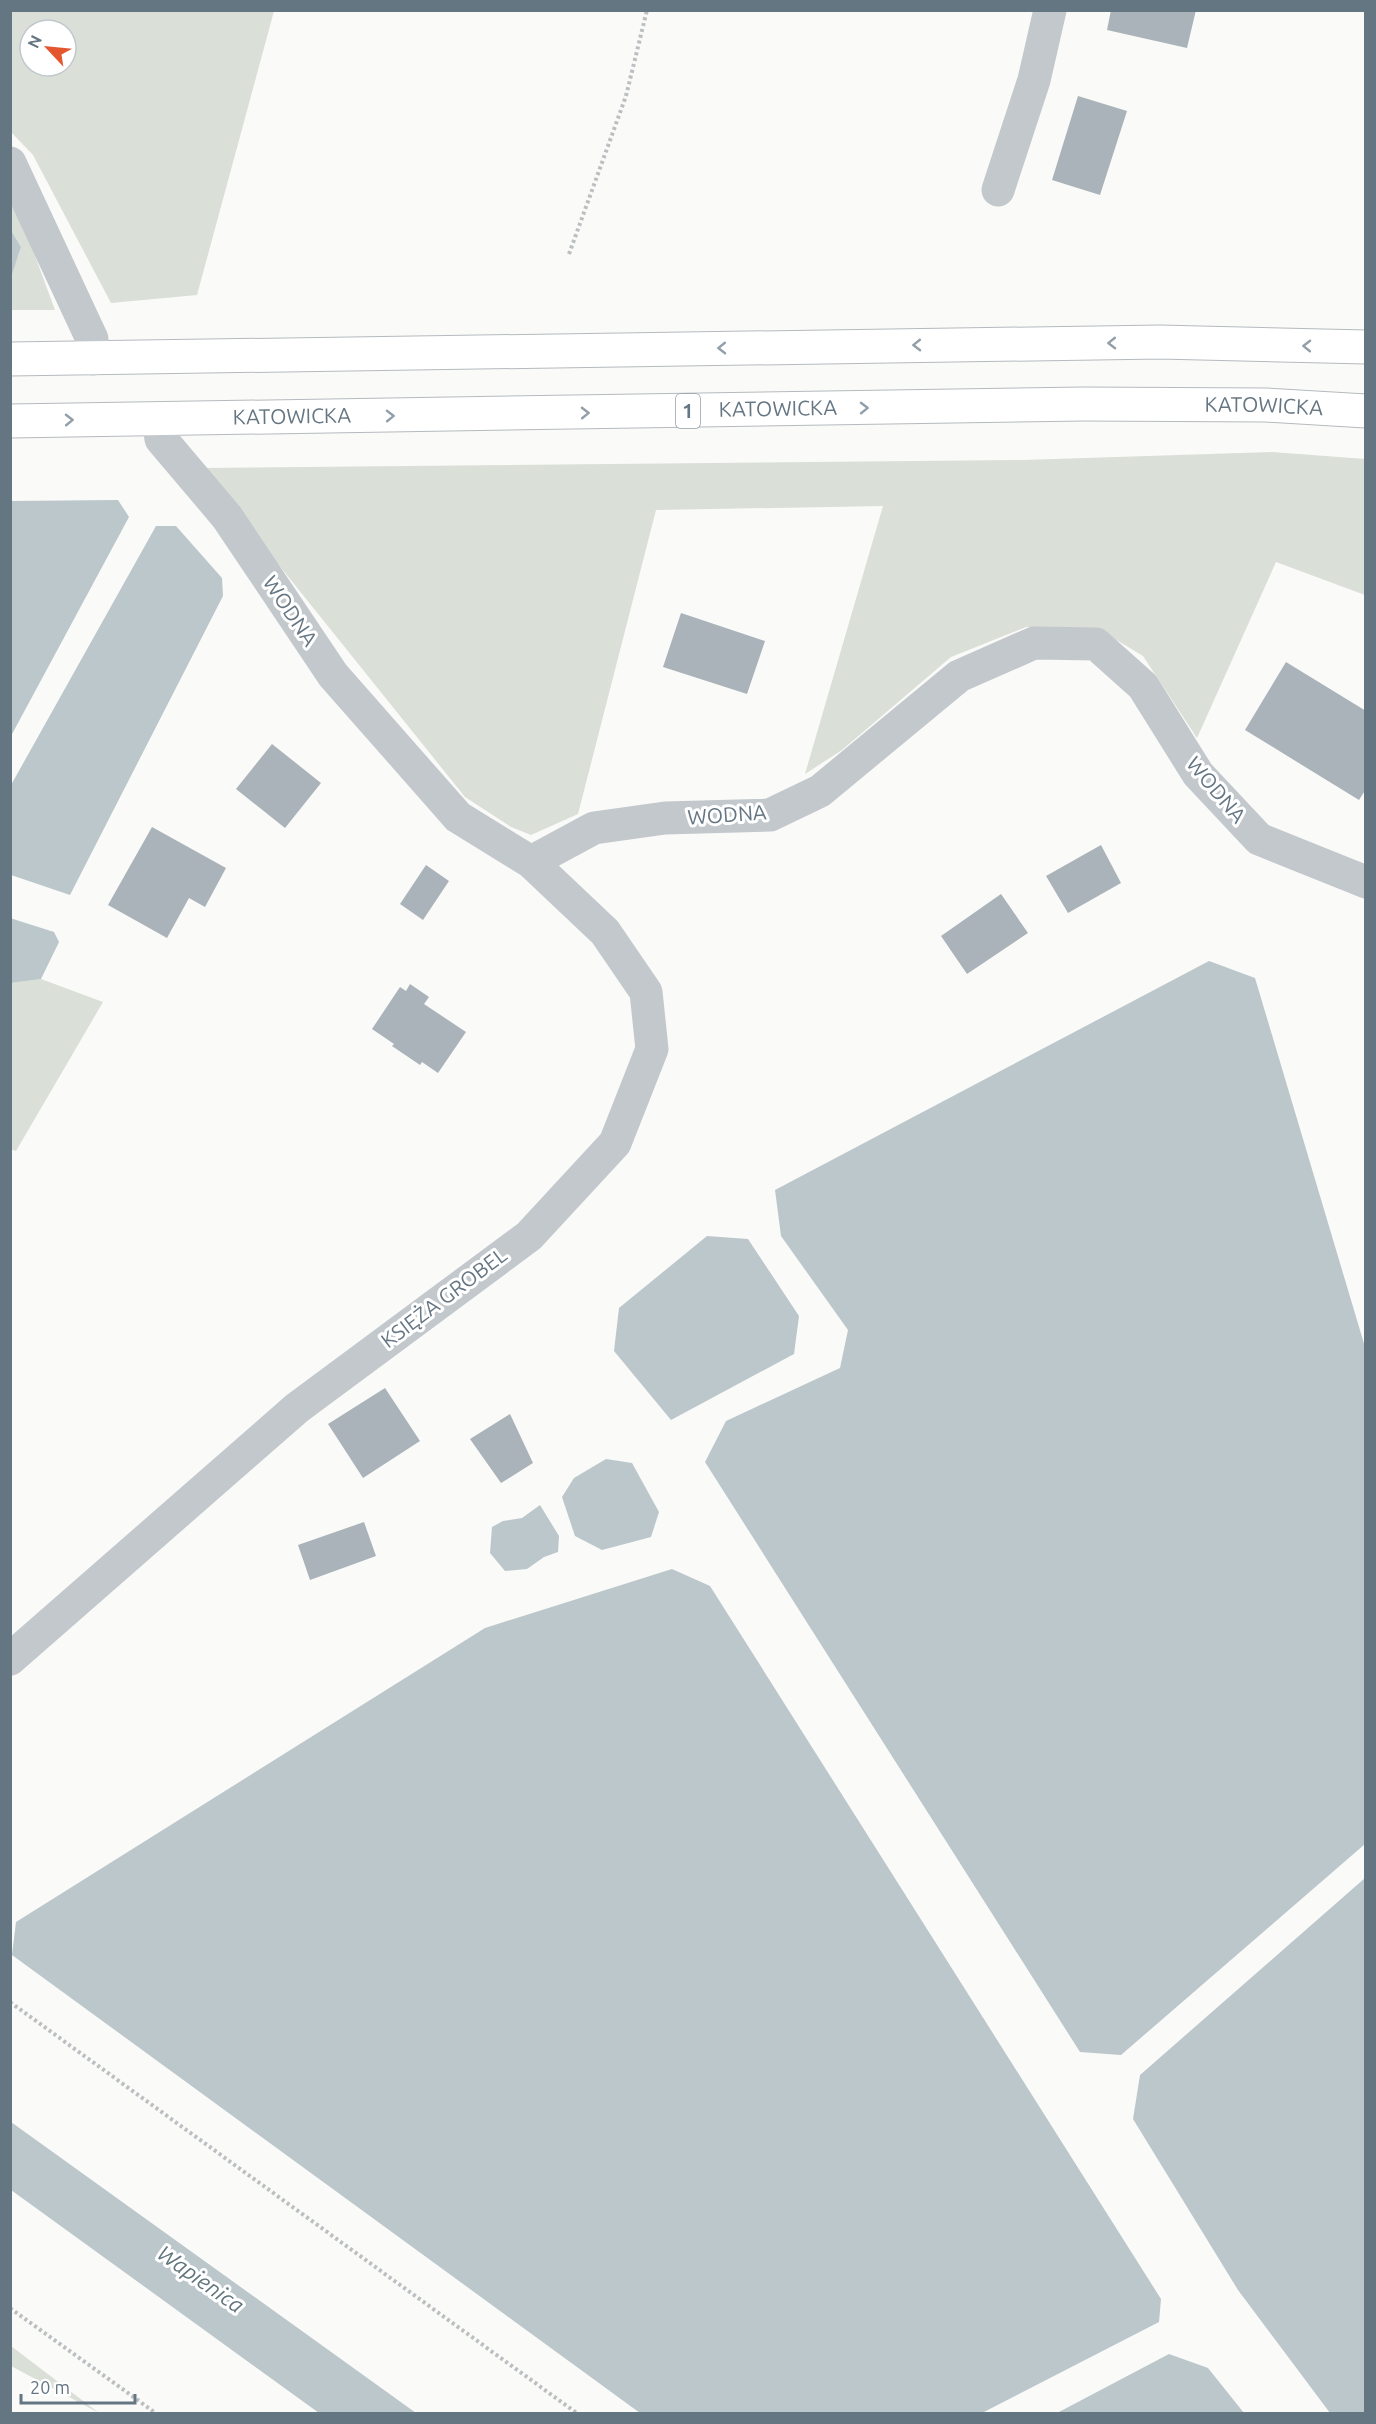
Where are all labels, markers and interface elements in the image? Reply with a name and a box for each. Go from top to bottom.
north arrow [18,18,78,78]
text: N [24,32,45,51]
one-way arrow [1108,336,1117,349]
one-way arrow [913,339,922,351]
one-way arrow [1303,339,1312,352]
one-way arrow [718,341,727,354]
street label: KATOWICKA [1205,392,1324,419]
road number: 1 [676,394,700,428]
street label: KATOWICKA [719,395,838,421]
one-way arrow [859,402,868,414]
street label: KATOWICKA [233,403,352,428]
one-way arrow [580,407,589,419]
one-way arrow [385,410,394,422]
one-way arrow [64,414,73,426]
street label: WODNA [259,571,323,650]
street label: WODNA [1182,751,1252,828]
street label: WODNA [687,799,768,829]
street label: KSIĘŻA GROBEL [376,1242,511,1352]
water label: Wapienica [153,2240,249,2317]
scale bar [21,2367,135,2405]
text: 20 m [30,2377,70,2397]

